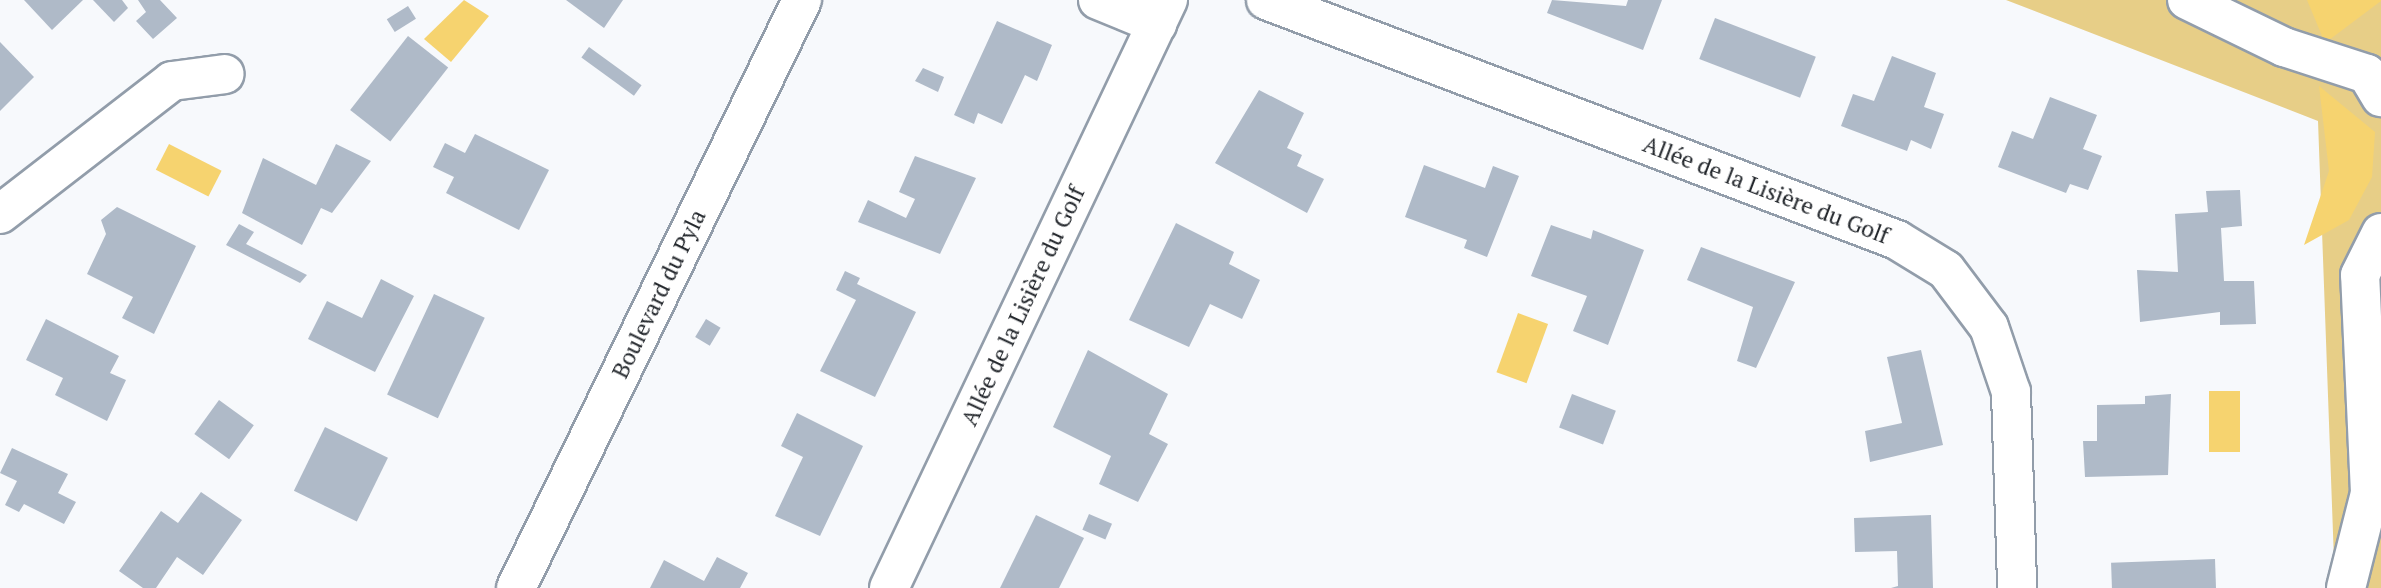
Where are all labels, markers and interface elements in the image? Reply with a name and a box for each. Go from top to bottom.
street label: Allée de la Lisière du Golf [1639,130,1893,250]
street label: Allée de la Lisière du Golf [955,182,1091,430]
street label: Boulevard du Pyla [606,205,712,383]

